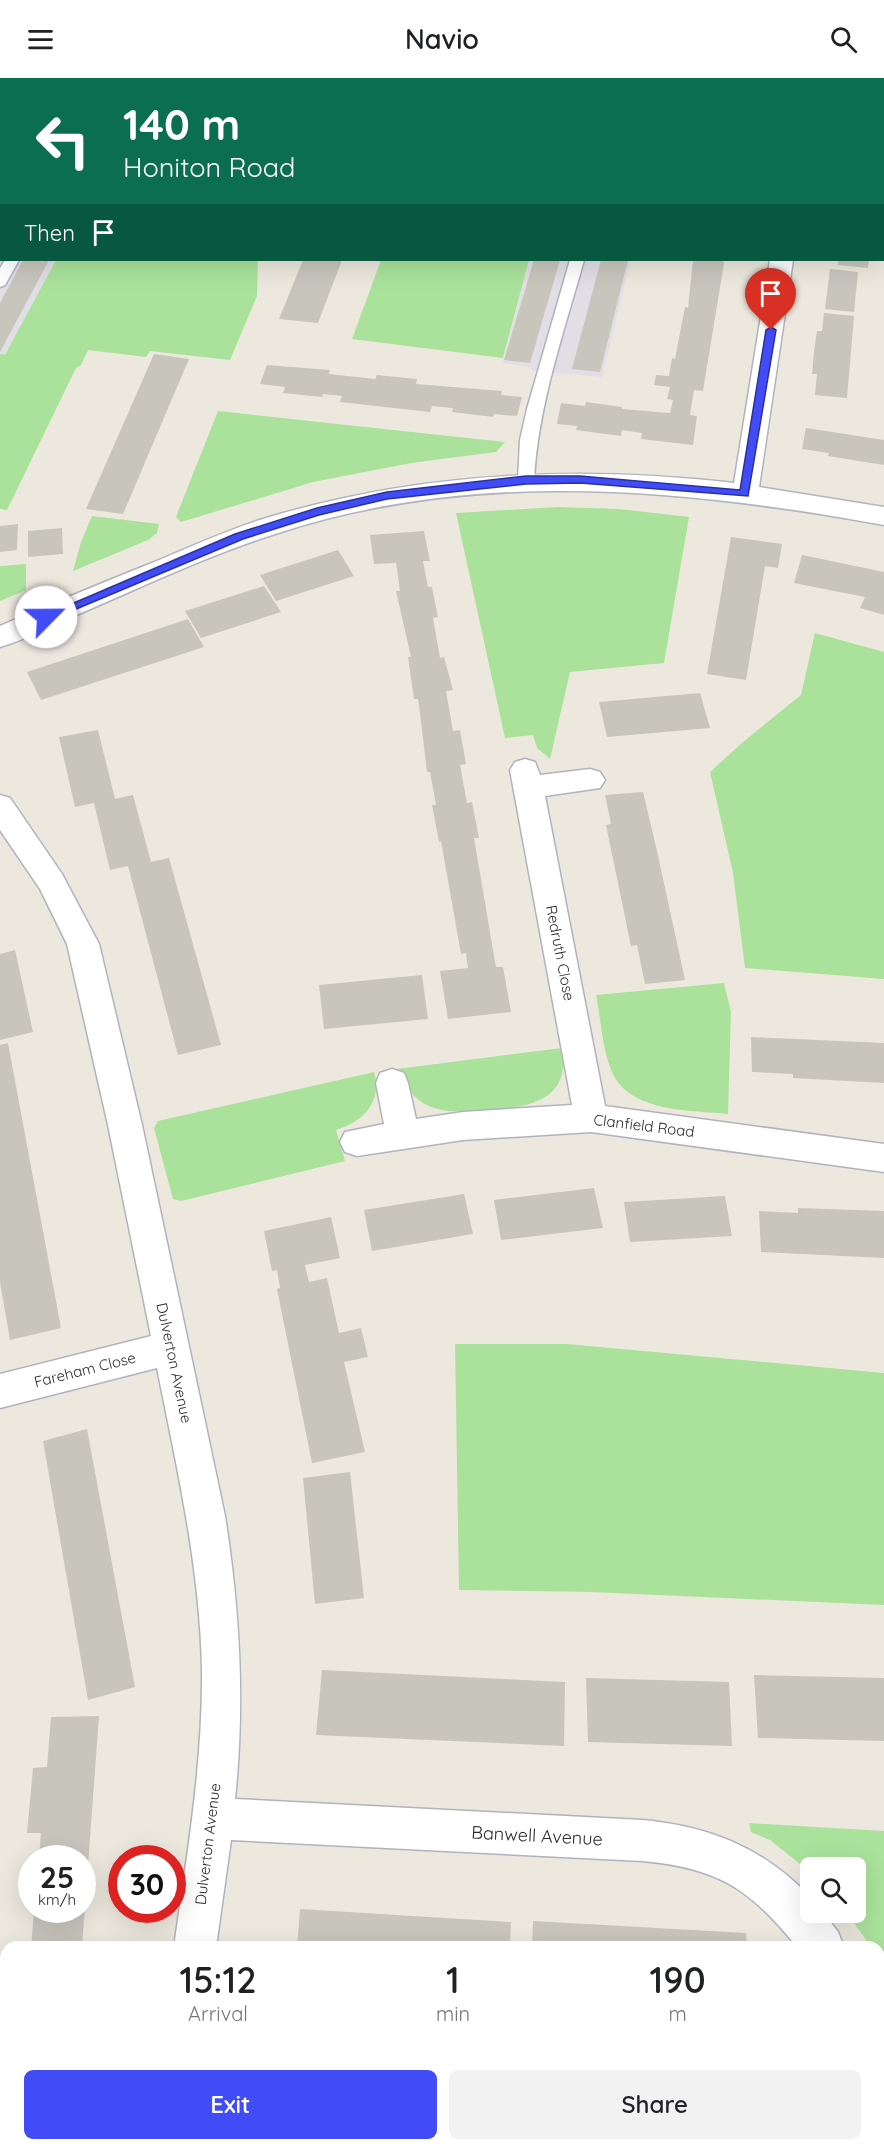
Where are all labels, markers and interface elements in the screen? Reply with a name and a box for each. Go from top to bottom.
text: Navio [405,22,479,56]
icon: menu [24,23,57,56]
icon: search [827,23,860,56]
text: 140 m [123,98,240,151]
icon: left [24,102,102,180]
text: Honiton Road [123,150,295,184]
icon: arrive [87,216,120,249]
text: Then [24,219,75,247]
pin [745,268,796,330]
icon: arrive [754,277,787,310]
position arrow [14,585,78,649]
street label: Redruth Close [542,903,579,1002]
street label: Clanfield Road [592,1110,696,1141]
street label: Dulverton Avenue [152,1301,197,1425]
street label: Fareham Close [32,1348,138,1391]
street label: Dulverton Avenue [191,1782,224,1906]
street label: Banwell Avenue [471,1821,603,1850]
speed limit sign: 30 [108,1845,186,1923]
map controls [800,1857,866,1923]
button: search [800,1857,866,1923]
text: 25 [40,1858,74,1896]
text: km/h [38,1890,76,1909]
text: 15:12 [179,1957,257,2002]
text: 1 [446,1957,460,2002]
text: 190 [650,1957,706,2002]
text: Arrival [188,2001,248,2026]
text: min [436,2001,470,2026]
text: m [668,2001,687,2026]
button: Exit [24,2070,437,2139]
button: Share [449,2070,861,2139]

